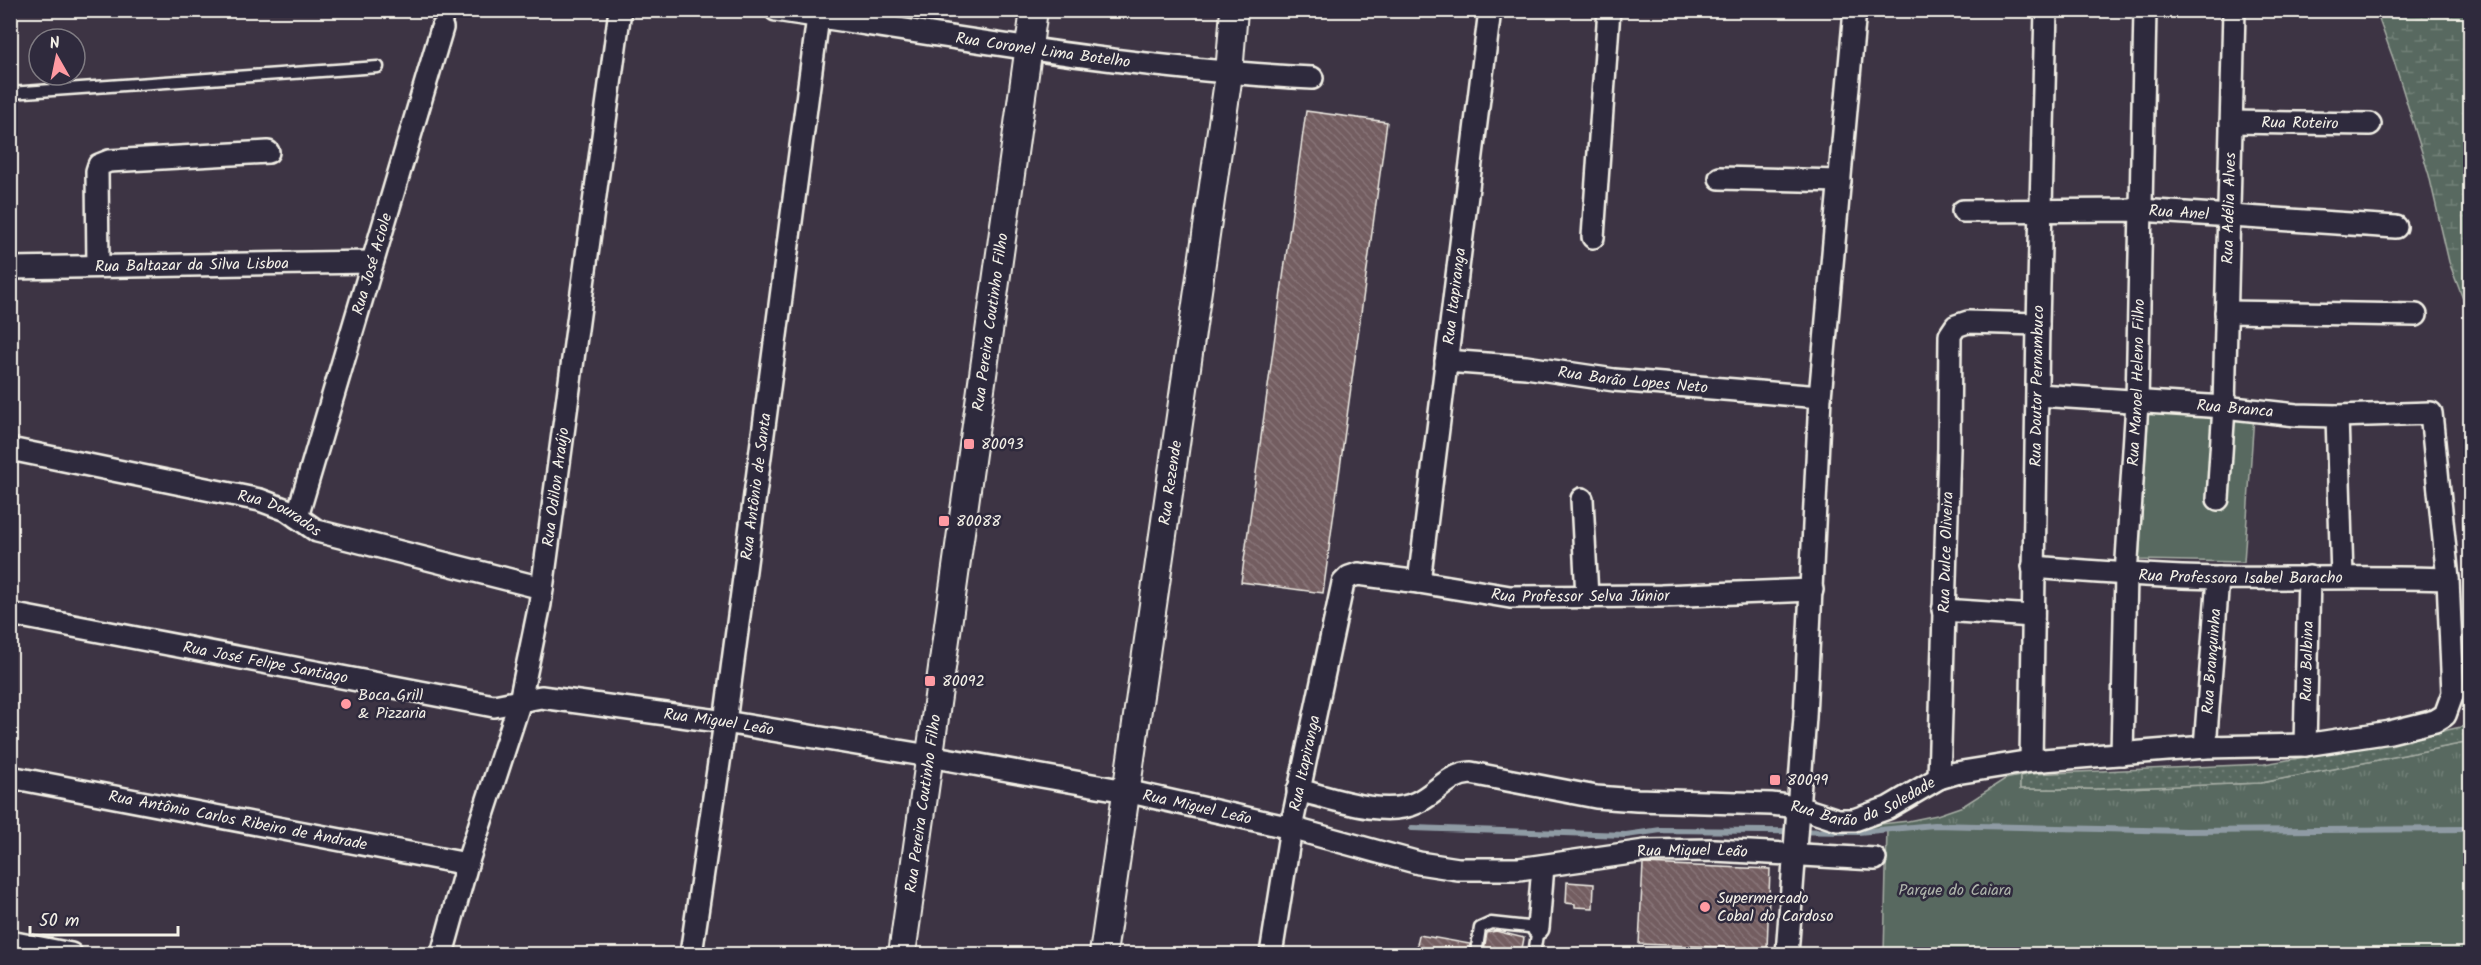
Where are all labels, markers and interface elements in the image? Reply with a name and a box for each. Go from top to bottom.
street label: Rua Coronel Lima Botelho [954,26,1132,75]
north arrow [27,27,87,87]
text: N [48,31,62,57]
street label: Rua Roteiro [2261,110,2339,136]
street label: Rua Adélia Alves [2215,152,2243,264]
street label: Rua Anel [2148,198,2210,227]
street label: Rua José Aciole [345,210,399,318]
street label: Rua Pereira Coutinho Filho [966,231,1015,413]
street label: Rua Itapiranga [1436,246,1473,346]
street label: Rua Baltazar da Silva Lisboa [95,251,289,279]
street label: Rua Manoel Heleno Filho [2120,298,2152,467]
street label: Rua Doutor Pernambuco [2023,305,2051,467]
street label: Rua Barão Lopes Neto [1556,359,1709,400]
street label: Rua Branca [2196,393,2274,425]
street label: Rua Antônio de Santa [734,411,778,562]
street label: Rua Odilon Araújo [535,426,576,548]
place label: 80093 [981,432,1024,457]
marker: 80093 [962,437,976,451]
street label: Rua Rezende [1152,439,1189,527]
street label: Rua Dourados [235,483,327,543]
street label: Rua Dulce Oliveira [1932,491,1960,613]
place label: 80088 [956,509,1001,534]
marker: 80088 [937,514,951,528]
street label: Rua Professora Isabel Baracho [2138,562,2343,591]
street label: Rua Professor Selva Júnior [1489,582,1672,610]
street label: Rua Branquinha [2195,607,2228,715]
street label: Rua Balbina [2294,620,2320,702]
street label: Rua José Felipe Santiago [181,635,350,690]
place label: 80092 [942,669,985,694]
marker: 80092 [923,674,937,688]
place label: Boca Grill & Pizzaria [358,683,426,726]
marker: Boca Grill & Pizzaria [339,697,353,711]
street label: Rua Miguel Leão [662,701,776,742]
street label: Rua Pereira Coutinho Filho [898,713,948,894]
street label: Rua Itapiranga [1282,713,1327,813]
place label: 80099 [1787,768,1828,793]
street label: Rua Barão da Soledade [1789,770,1940,833]
marker: 80099 [1768,773,1782,787]
street label: Rua Miguel Leão [1140,783,1254,831]
street label: Rua Antônio Carlos Ribeiro de Andrade [106,784,369,857]
street label: Rua Miguel Leão [1635,837,1749,865]
park label: Parque do Caiara [1898,878,2012,903]
place label: Supermercado Cobal do Cardoso [1717,886,1833,929]
scale bar [30,899,178,937]
marker: Supermercado Cobal do Cardoso [1698,900,1712,914]
text: 50 m [39,907,79,936]

